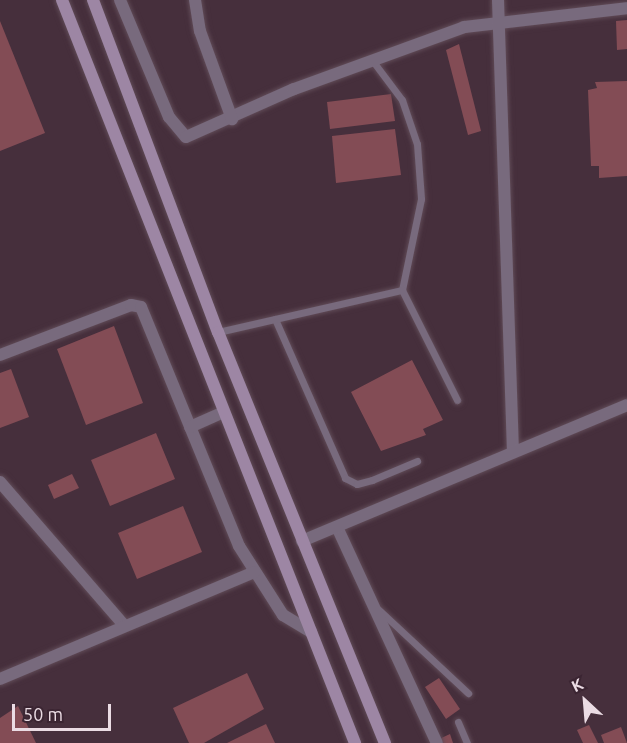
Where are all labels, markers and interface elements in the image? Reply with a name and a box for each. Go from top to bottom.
north arrow [555,671,615,731]
text: K [568,674,586,695]
scale bar [15,692,114,730]
text: 50 m [23,704,63,724]

